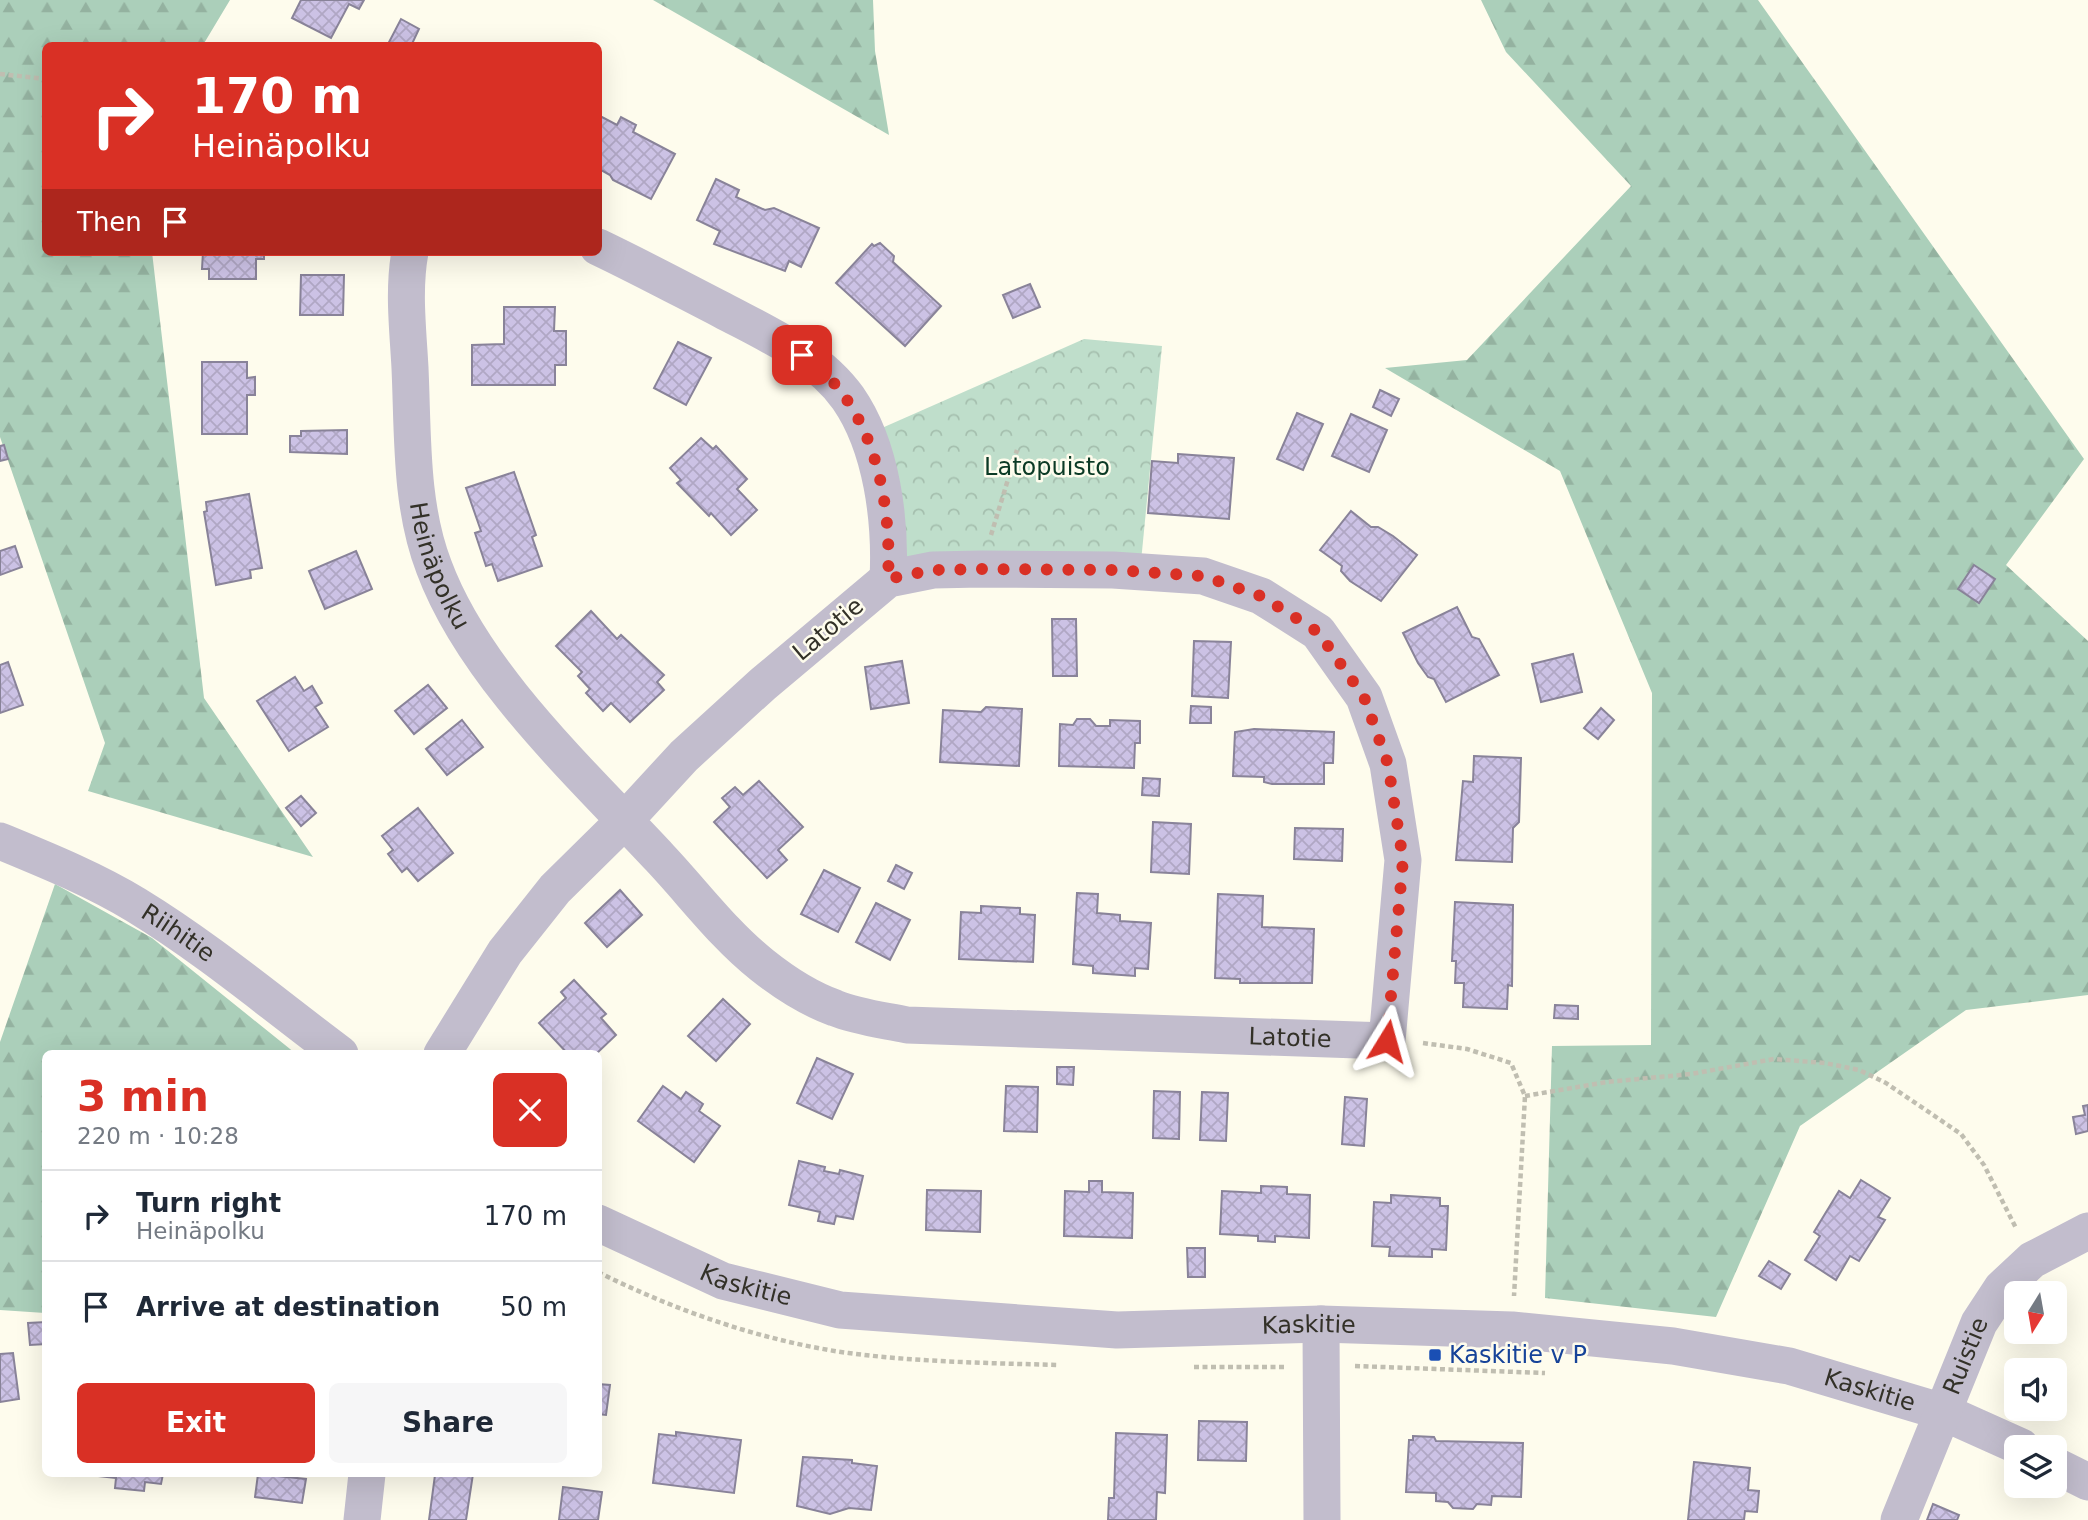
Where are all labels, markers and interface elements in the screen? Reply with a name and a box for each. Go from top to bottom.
text: 170 m [192,68,362,125]
icon: right [77,70,168,161]
text: Heinäpolku [192,127,371,165]
icon: arrive [156,203,194,241]
text: Then [77,207,142,237]
pin [772,325,832,385]
icon: arrive [783,336,821,374]
park label: Latopuisto [984,453,1110,481]
street label: Heinäpolku [404,500,476,635]
street label: Latotie [787,592,869,666]
street label: Riihitie [136,898,220,968]
position arrow [1350,1004,1424,1078]
street label: Latotie [1248,1022,1332,1053]
text: 3 min [77,1072,209,1121]
button: close [493,1073,567,1147]
text: 220 m · 10:28 [77,1123,239,1149]
text: Turn right [136,1188,281,1218]
icon: right [77,1197,115,1235]
text: 170 m [484,1201,567,1231]
text: Heinäpolku [136,1218,265,1244]
street label: Kaskitie [696,1258,795,1311]
north arrow [2004,1281,2067,1344]
map controls [2004,1281,2067,1498]
icon: arrive [77,1288,115,1326]
text: Arrive at destination [136,1292,440,1322]
text: 50 m [500,1292,567,1322]
street label: Kaskitie [1261,1310,1356,1340]
street label: Ruistie [1937,1313,1994,1399]
place label: Kaskitie v P [1449,1341,1587,1369]
marker: Kaskitie v P [1427,1347,1443,1363]
button: sound [2004,1358,2067,1421]
street label: Kaskitie [1821,1363,1919,1417]
button: Exit [77,1383,315,1463]
button: Share [329,1383,567,1463]
button: layers [2004,1435,2067,1498]

